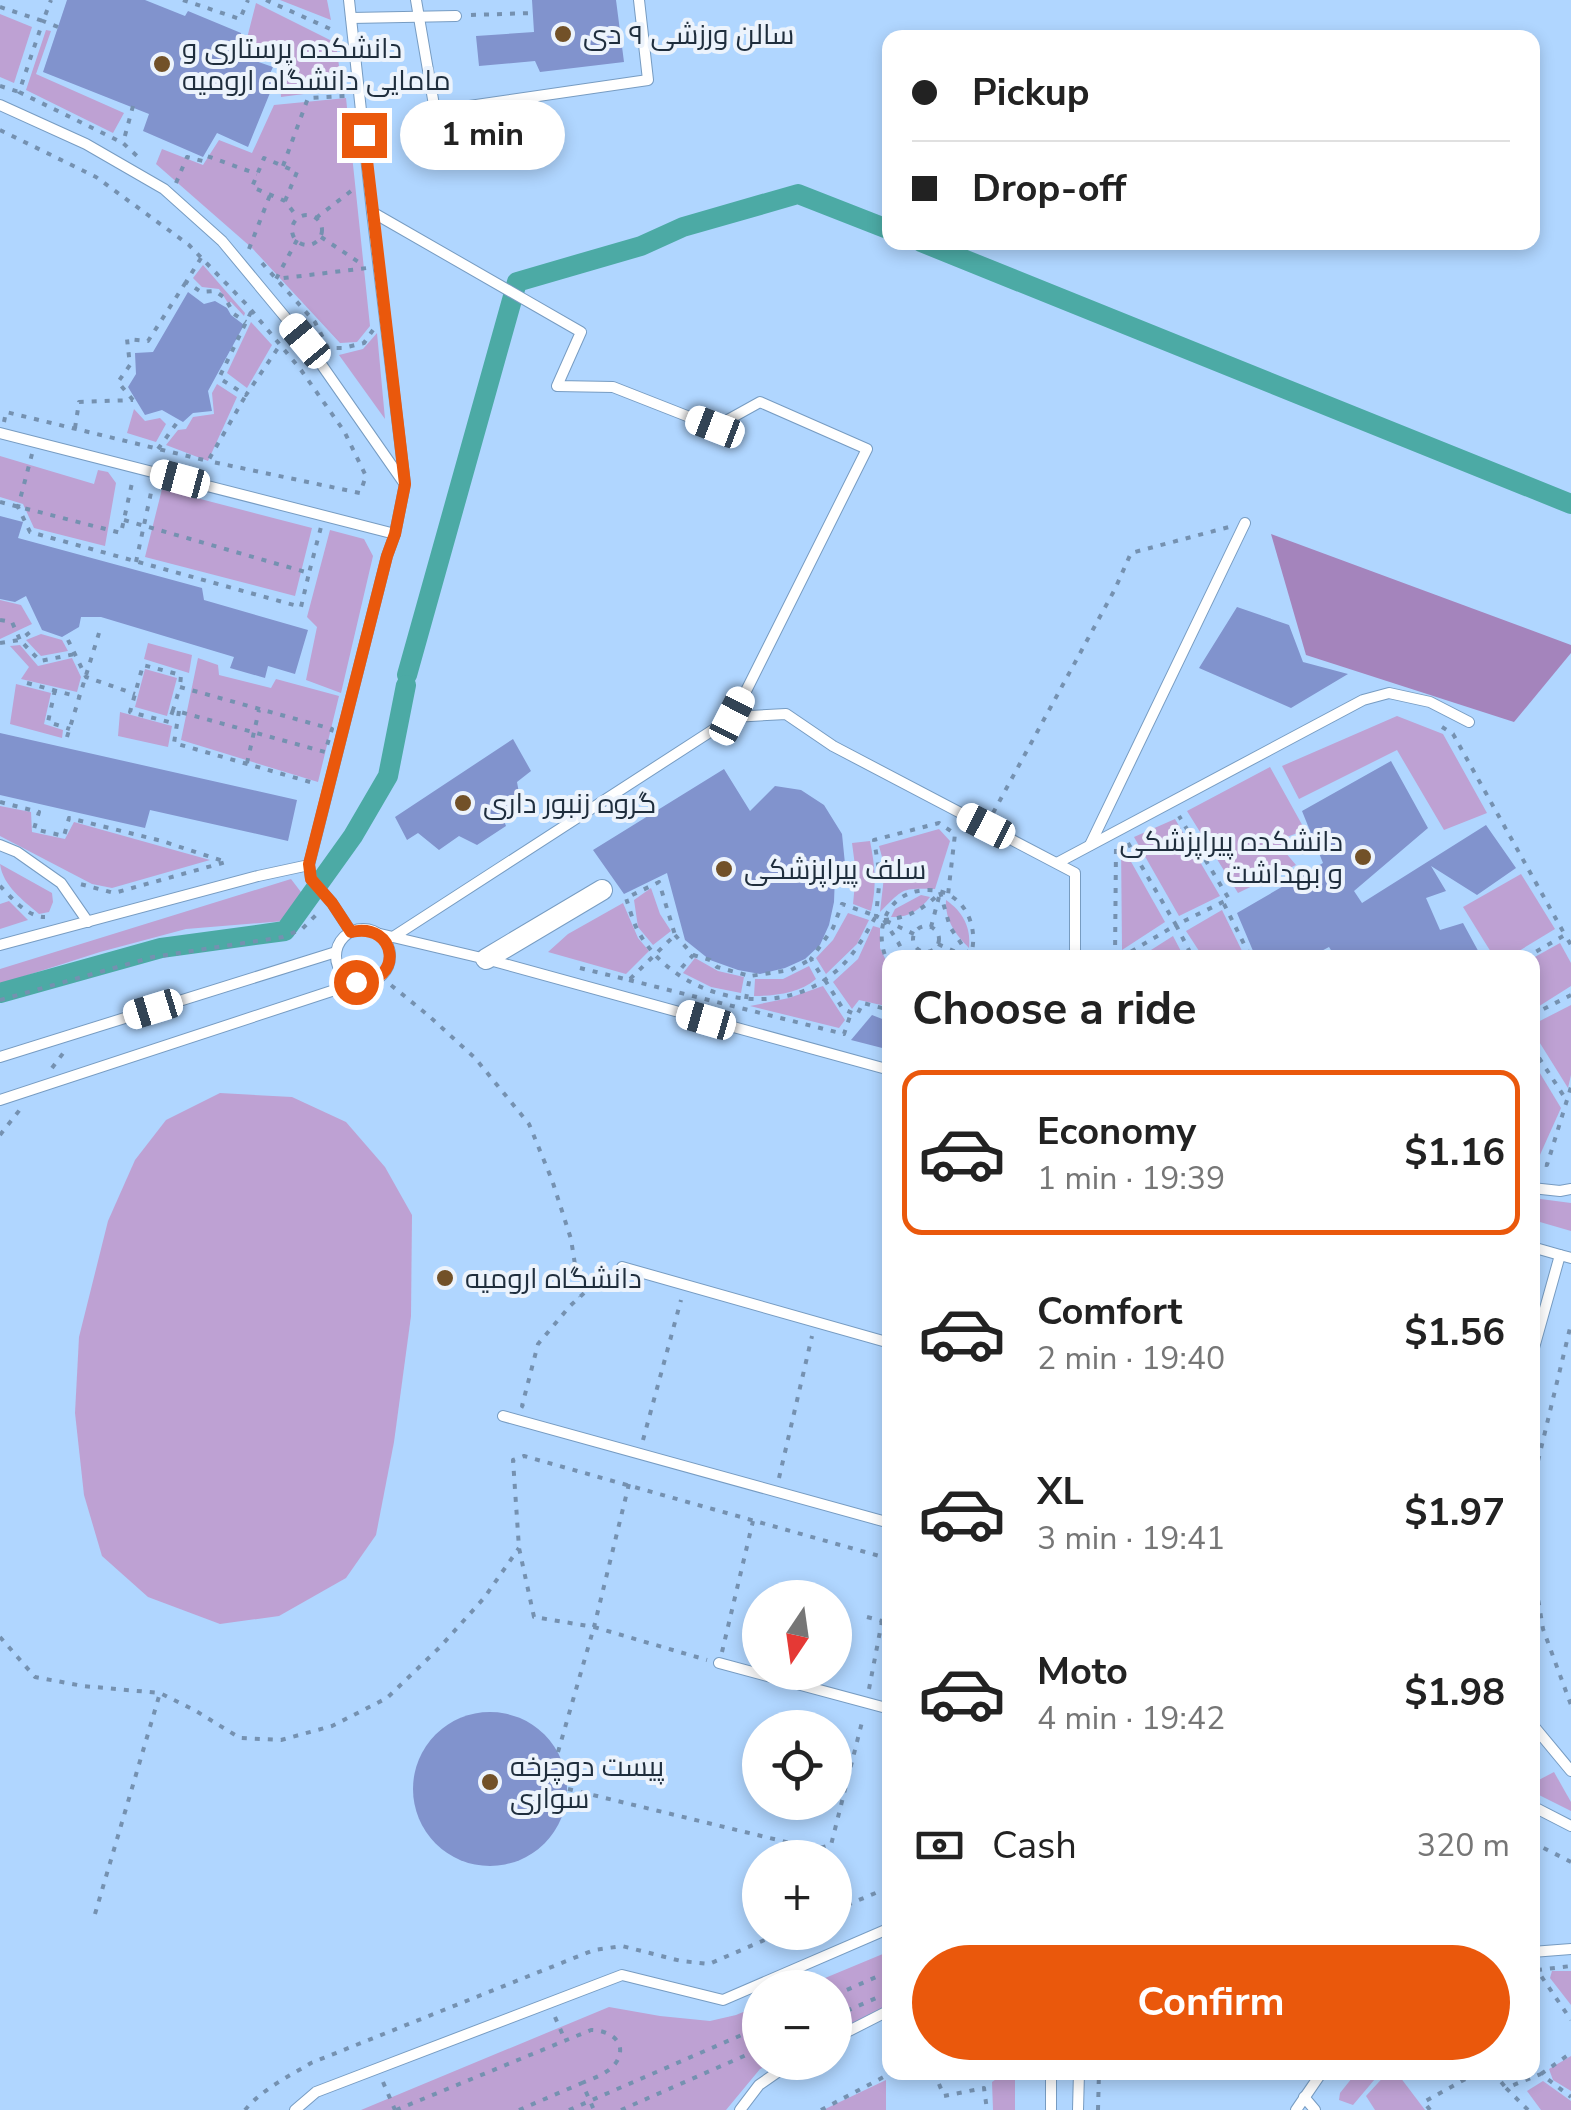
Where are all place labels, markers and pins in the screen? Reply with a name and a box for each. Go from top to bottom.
place label: سالن ورزشی ۹ دی [583,16,794,54]
marker: سالن ورزشی ۹ دی [552,23,574,45]
place label: دانشکده پرستاری و مامایی دانشگاه ارومیه [182,30,451,100]
marker: دانشکده پرستاری و مامایی دانشگاه ارومیه [151,53,173,75]
place label: گروه زنبور داری [483,785,656,823]
marker: گروه زنبور داری [452,792,474,814]
place label: دانشکده پیراپزشکی و بهداشت [1120,823,1343,893]
marker: دانشکده پیراپزشکی و بهداشت [1352,846,1374,868]
place label: سلف پیراپزشکی [744,851,926,889]
marker: سلف پیراپزشکی [713,858,735,880]
place label: دانشگاه ارومیه [465,1260,642,1298]
marker: دانشگاه ارومیه [434,1267,456,1289]
place label: پیست دوچرخه سواری [510,1748,665,1818]
marker: پیست دوچرخه سواری [479,1771,501,1793]

